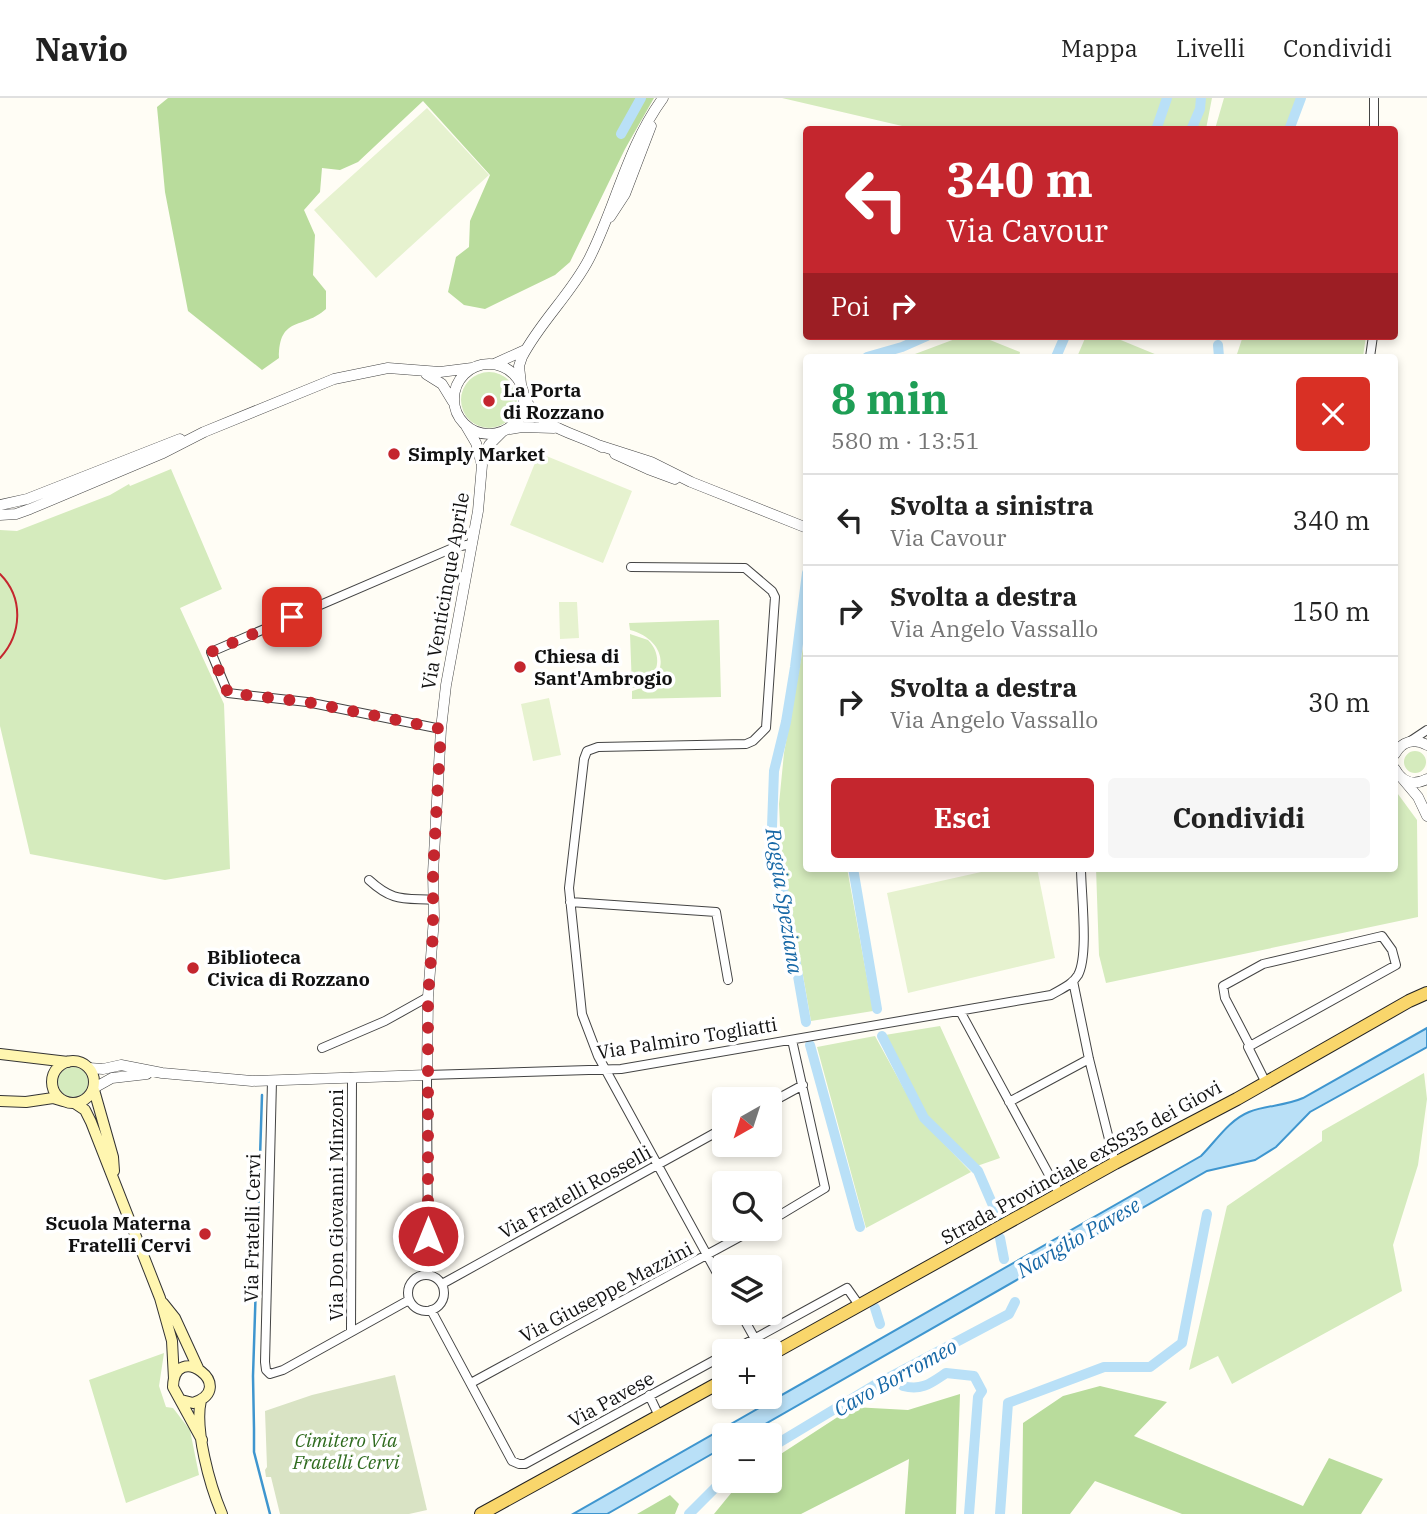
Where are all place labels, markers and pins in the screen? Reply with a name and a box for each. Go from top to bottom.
place label: La Porta di Rozzano [503,378,604,424]
marker: La Porta di Rozzano [481,393,497,409]
place label: Simply Market [408,442,545,466]
marker: Simply Market [386,446,402,462]
pin [262,587,322,647]
place label: Chiesa di Sant'Ambrogio [534,644,673,690]
marker: Chiesa di Sant'Ambrogio [512,659,528,675]
place label: Biblioteca Civica di Rozzano [207,945,370,991]
marker: Biblioteca Civica di Rozzano [185,960,201,976]
place label: Scuola Materna Fratelli Cervi [46,1211,191,1257]
marker: Scuola Materna Fratelli Cervi [197,1226,213,1242]

